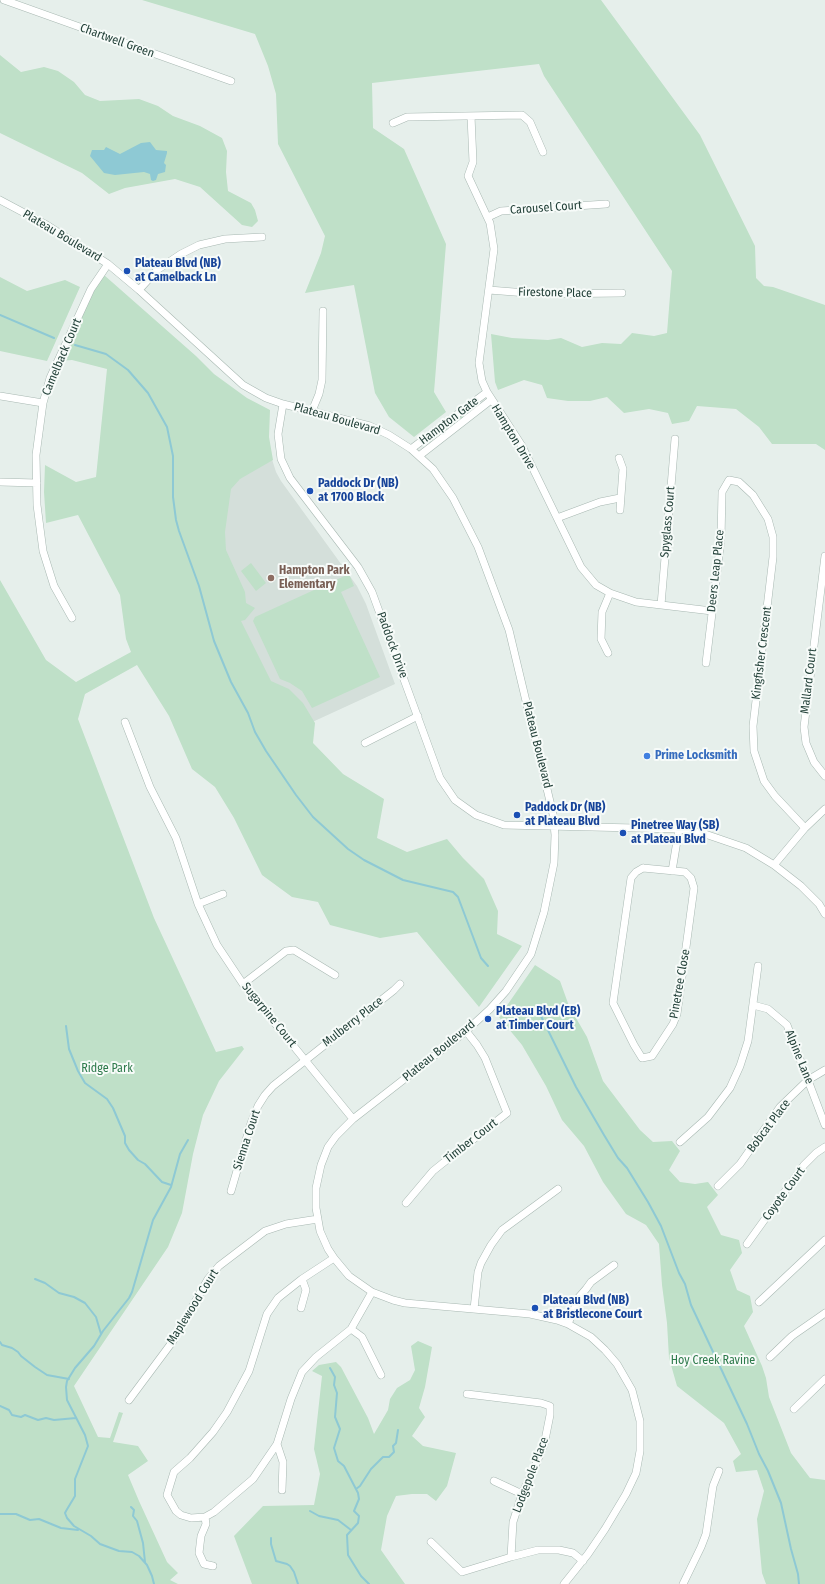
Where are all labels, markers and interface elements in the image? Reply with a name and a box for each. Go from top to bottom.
street label: Chartwell Green [78,21,156,61]
street label: Carousel Court [510,198,582,218]
street label: Plateau Boulevard [20,207,104,265]
place label: Plateau Blvd (NB) at Camelback Ln [135,257,221,285]
marker: Plateau Blvd (NB) at Camelback Ln [122,266,132,276]
street label: Firestone Place [518,285,592,301]
street label: Camelback Court [39,316,85,398]
street label: Hampton Gate [417,394,481,448]
street label: Plateau Boulevard [292,400,382,438]
street label: Hampton Drive [488,402,538,472]
place label: Paddock Dr (NB) at 1700 Block [318,477,398,505]
marker: Paddock Dr (NB) at 1700 Block [305,486,315,496]
street label: Spyglass Court [658,486,678,558]
street label: Deers Leap Place [705,529,727,613]
place label: Hampton Park Elementary [279,564,349,592]
marker: Hampton Park Elementary [266,573,276,583]
street label: Kingfisher Crescent [749,606,775,700]
street label: Paddock Drive [373,610,411,680]
street label: Mallard Court [798,647,820,715]
street label: Plateau Boulevard [519,700,555,790]
place label: Prime Locksmith [655,749,738,763]
marker: Prime Locksmith [642,751,652,761]
place label: Paddock Dr (NB) at Plateau Blvd [525,801,605,829]
marker: Paddock Dr (NB) at Plateau Blvd [512,810,522,820]
place label: Pinetree Way (SB) at Plateau Blvd [631,819,719,847]
marker: Pinetree Way (SB) at Plateau Blvd [618,828,628,838]
street label: Pinetree Close [667,948,693,1020]
street label: Sugarpine Court [239,980,299,1050]
street label: Mulberry Place [320,994,386,1050]
place label: Plateau Blvd (EB) at Timber Court [496,1005,580,1033]
marker: Plateau Blvd (EB) at Timber Court [483,1014,493,1024]
street label: Plateau Boulevard [400,1017,478,1085]
street label: Alpine Lane [782,1028,816,1086]
park label: Ridge Park [81,1062,133,1076]
street label: Bobcat Place [744,1097,794,1155]
street label: Sienna Court [230,1108,264,1172]
street label: Timber Court [441,1116,501,1166]
street label: Coyote Court [760,1164,808,1224]
street label: Maplewood Court [164,1267,222,1347]
place label: Plateau Blvd (NB) at Bristlecone Court [543,1294,642,1322]
marker: Plateau Blvd (NB) at Bristlecone Court [530,1303,540,1313]
park label: Hoy Creek Ravine [671,1354,755,1368]
street label: Lodgepole Place [510,1435,552,1515]

